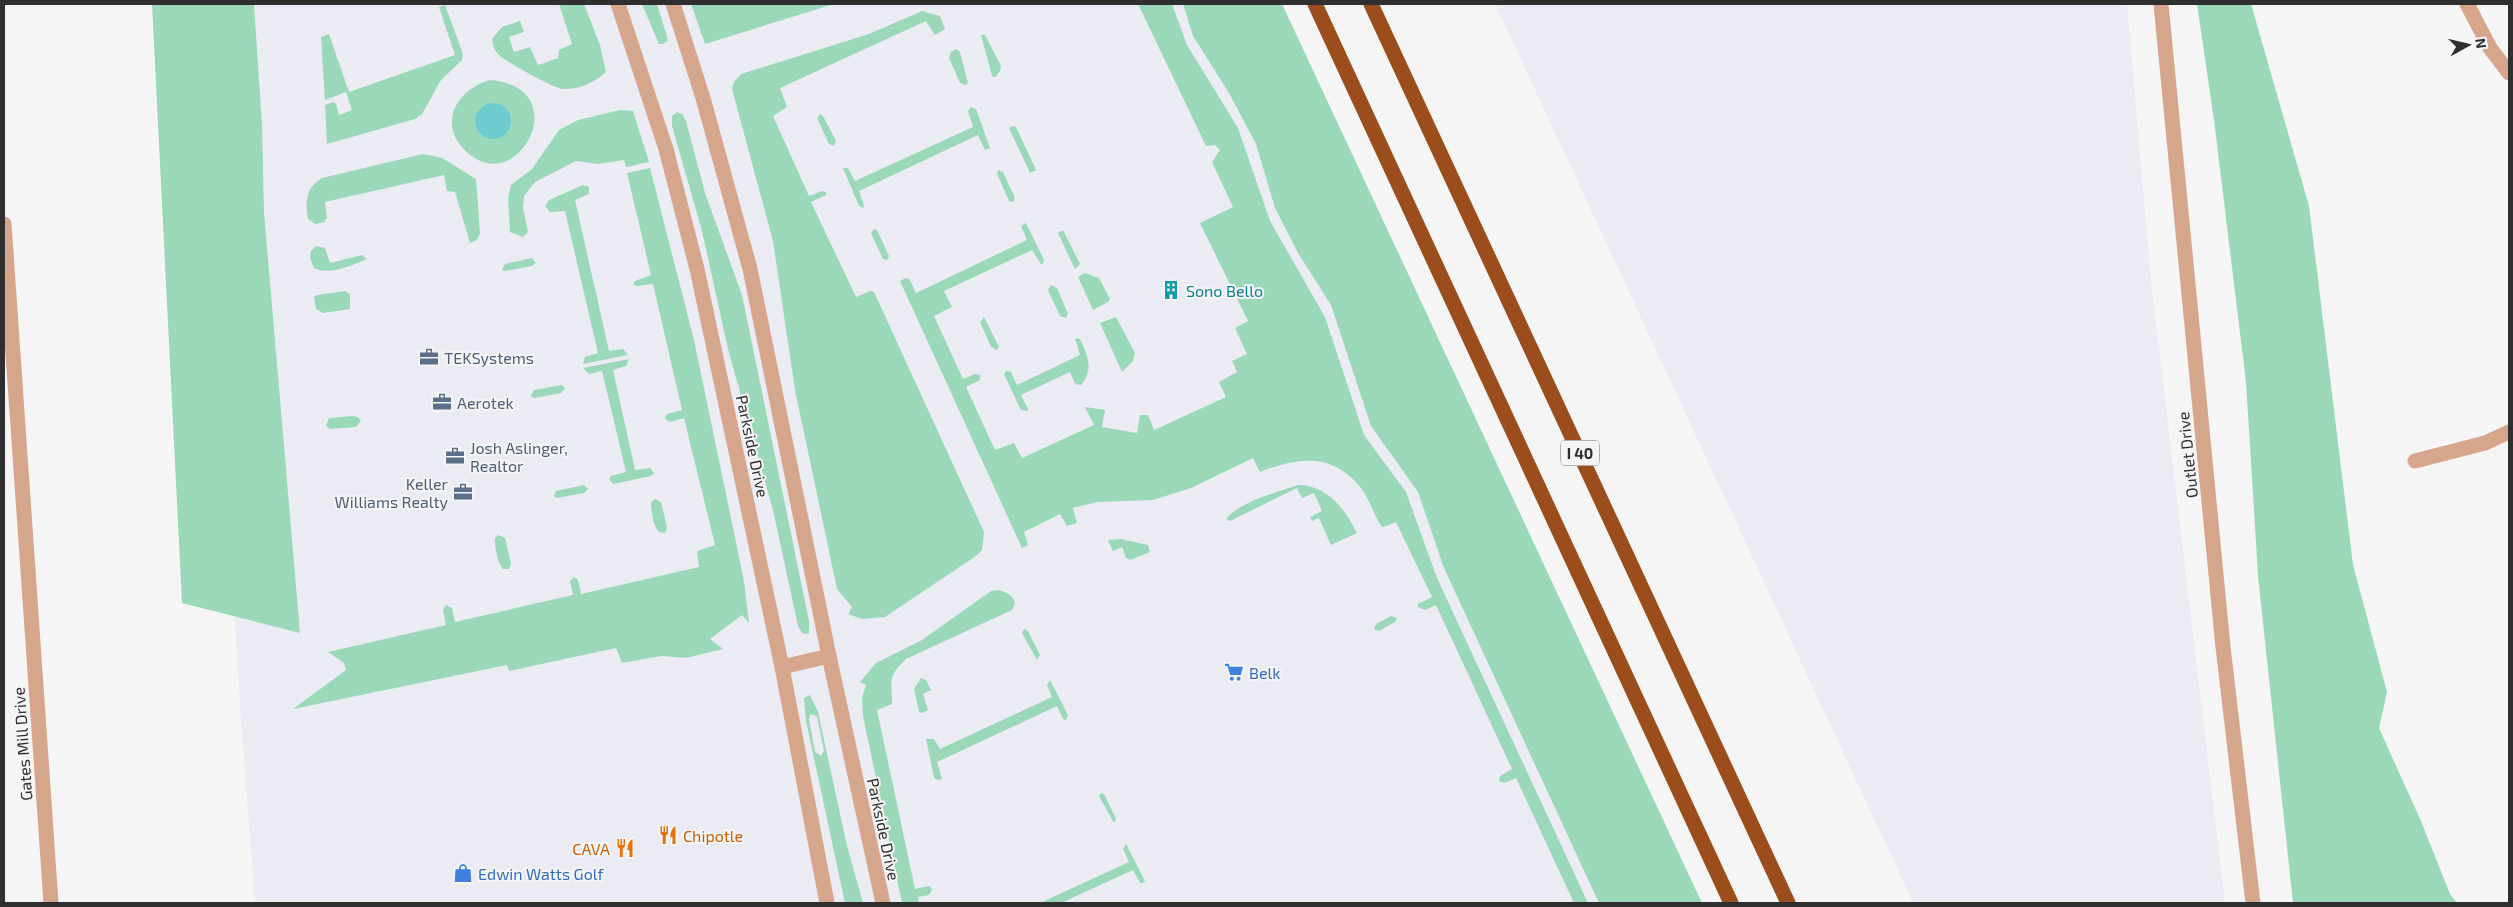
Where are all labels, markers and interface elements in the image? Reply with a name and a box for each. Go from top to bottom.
north arrow [2443,20,2493,70]
text: N [2472,37,2490,49]
building icon: Sono Bello [1160,279,1182,301]
place label: Sono Bello [1186,281,1263,300]
office icon: TEKSystems [418,346,440,368]
place label: TEKSystems [444,348,534,367]
office icon: Aerotek [431,391,453,413]
place label: Aerotek [457,393,514,412]
street label: Parkside Drive [733,393,773,499]
street label: Outlet Drive [2173,411,2201,499]
place label: Josh Aslinger, Realtor [470,438,568,475]
road number: I 40 [1561,440,1599,466]
office icon: Josh Aslinger, Realtor [444,445,466,467]
place label: Keller Williams Realty [335,474,449,511]
office icon: Keller Williams Realty [452,481,474,503]
supermarket icon: Belk [1223,661,1245,683]
place label: Belk [1249,663,1280,682]
street label: Gates Mill Drive [9,687,35,801]
street label: Parkside Drive [864,776,904,882]
restaurant icon: Chipotle [657,824,679,846]
place label: Chipotle [683,826,743,845]
restaurant icon: CAVA [614,837,636,859]
place label: CAVA [572,839,610,858]
shop icon: Edwin Watts Golf [452,862,474,884]
place label: Edwin Watts Golf [478,864,604,883]

